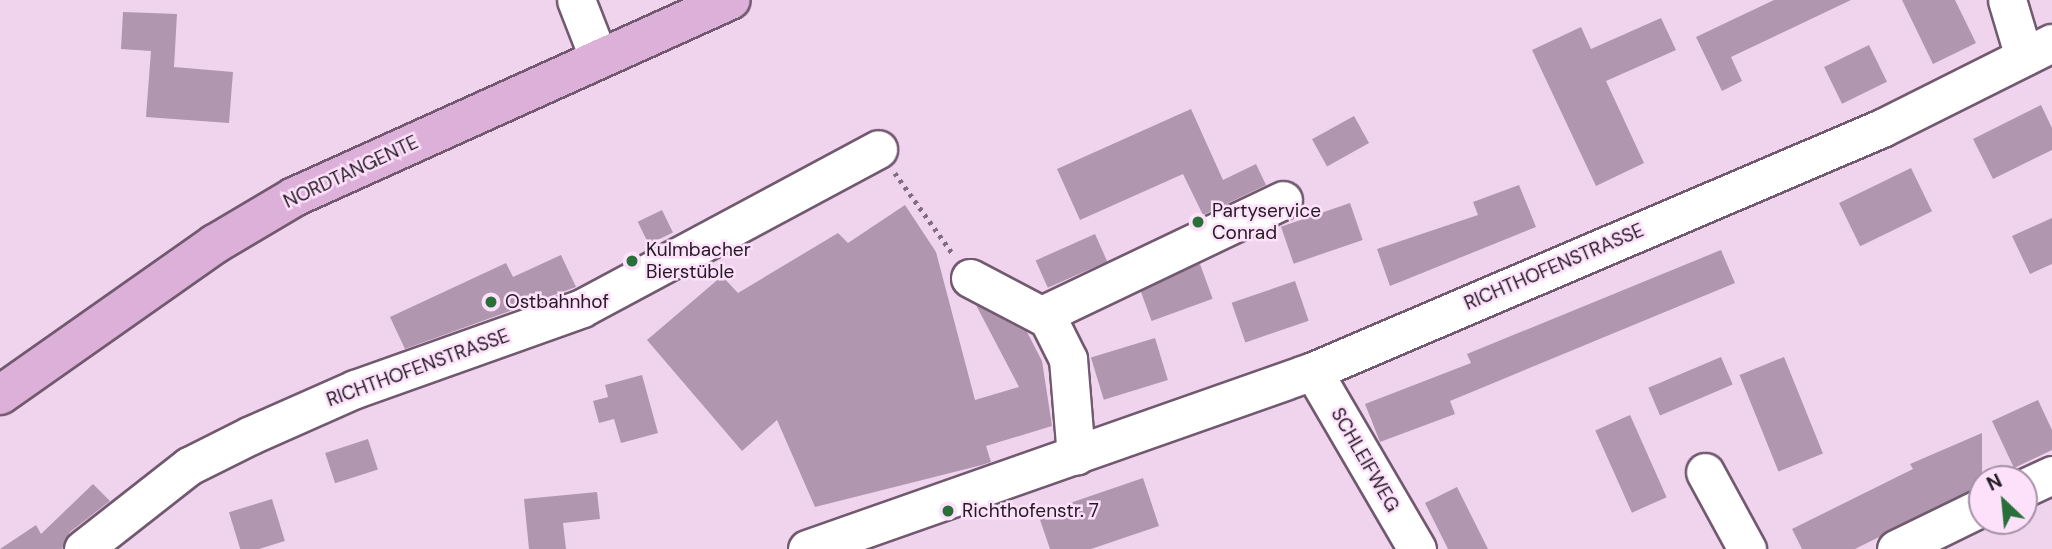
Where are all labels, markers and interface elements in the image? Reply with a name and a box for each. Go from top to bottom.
street label: NORDTANGENTE [280,131,422,213]
place label: Partyservice Conrad [1212,200,1321,244]
marker: Partyservice Conrad [1190,214,1206,230]
street label: RICHTHOFENSTRASSE [1461,219,1647,315]
place label: Kulmbacher Bierstüble [646,239,751,283]
marker: Kulmbacher Bierstüble [624,253,640,269]
place label: Ostbahnhof [505,291,609,313]
marker: Ostbahnhof [483,294,499,310]
street label: RICHTHOFENSTRASSE [324,324,512,412]
street label: SCHLEIFWEG [1326,404,1404,516]
north arrow [1968,465,2038,535]
text: N [1983,468,2006,497]
place label: Richthofenstr. 7 [962,500,1099,522]
marker: Richthofenstr. 7 [940,503,956,519]

